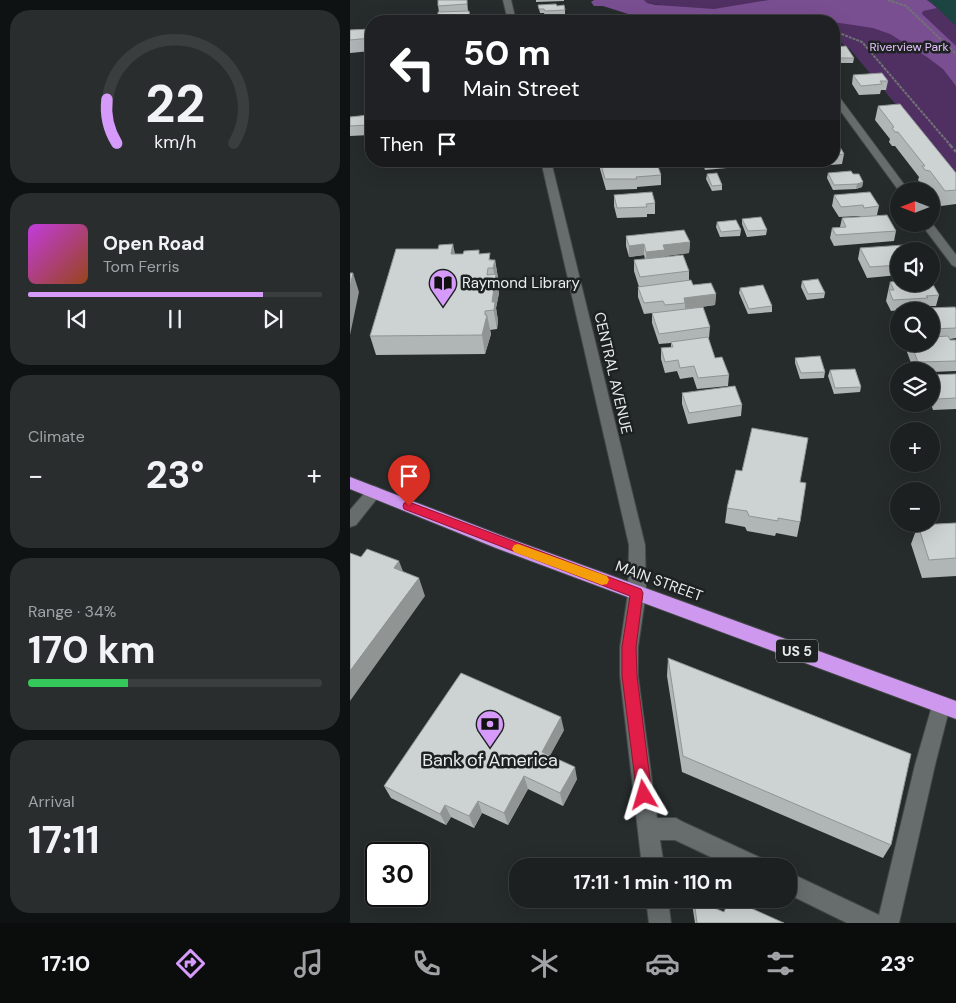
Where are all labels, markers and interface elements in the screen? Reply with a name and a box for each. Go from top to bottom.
text: 50 m [463,30,551,76]
icon: left [380,35,445,100]
park label: Riverview Park [869,39,949,55]
text: 22 [145,70,205,138]
text: Main Street [463,74,580,103]
text: km/h [154,130,196,154]
icon: arrive [433,130,461,158]
text: Then [380,132,423,157]
north arrow [890,182,940,232]
map controls [890,182,940,532]
text: Open Road [103,231,205,256]
button: sound [890,242,940,292]
text: Tom Ferris [103,256,180,277]
library icon: Raymond Library [428,268,458,307]
place label: Raymond Library [462,273,580,293]
button: search [890,302,940,352]
icon: previous [63,305,91,333]
icon: pause [161,305,189,333]
icon: next [259,305,287,333]
street label: CENTRAL AVENUE [589,310,637,436]
button: layers [890,362,940,412]
button: + [890,422,940,472]
text: Climate [28,426,85,447]
text: 23° [146,450,204,500]
pin [388,455,430,506]
text: − [28,457,43,494]
text: + [307,457,322,494]
icon: arrive [395,462,423,490]
button: − [890,482,940,532]
street label: MAIN STREET [613,556,705,606]
text: Range · 34% [28,601,116,622]
text: 170 km [28,625,155,675]
road number: US 5 [776,640,818,662]
bank icon: Bank of America [475,709,505,748]
place label: Bank of America [422,748,558,772]
position arrow [617,768,669,820]
text: Arrival [28,791,75,812]
text: 17:11 [28,815,100,865]
speed limit sign: 30 [365,842,430,907]
text: 17:11 · 1 min · 110 m [574,870,732,895]
icon: directions [173,946,208,981]
icon: music [291,946,326,981]
icon: phone [409,946,444,981]
icon: climate [527,946,562,981]
icon: car [645,946,680,981]
icon: filters [763,946,798,981]
text: 17:10 [41,949,90,978]
text: 23° [881,949,915,978]

